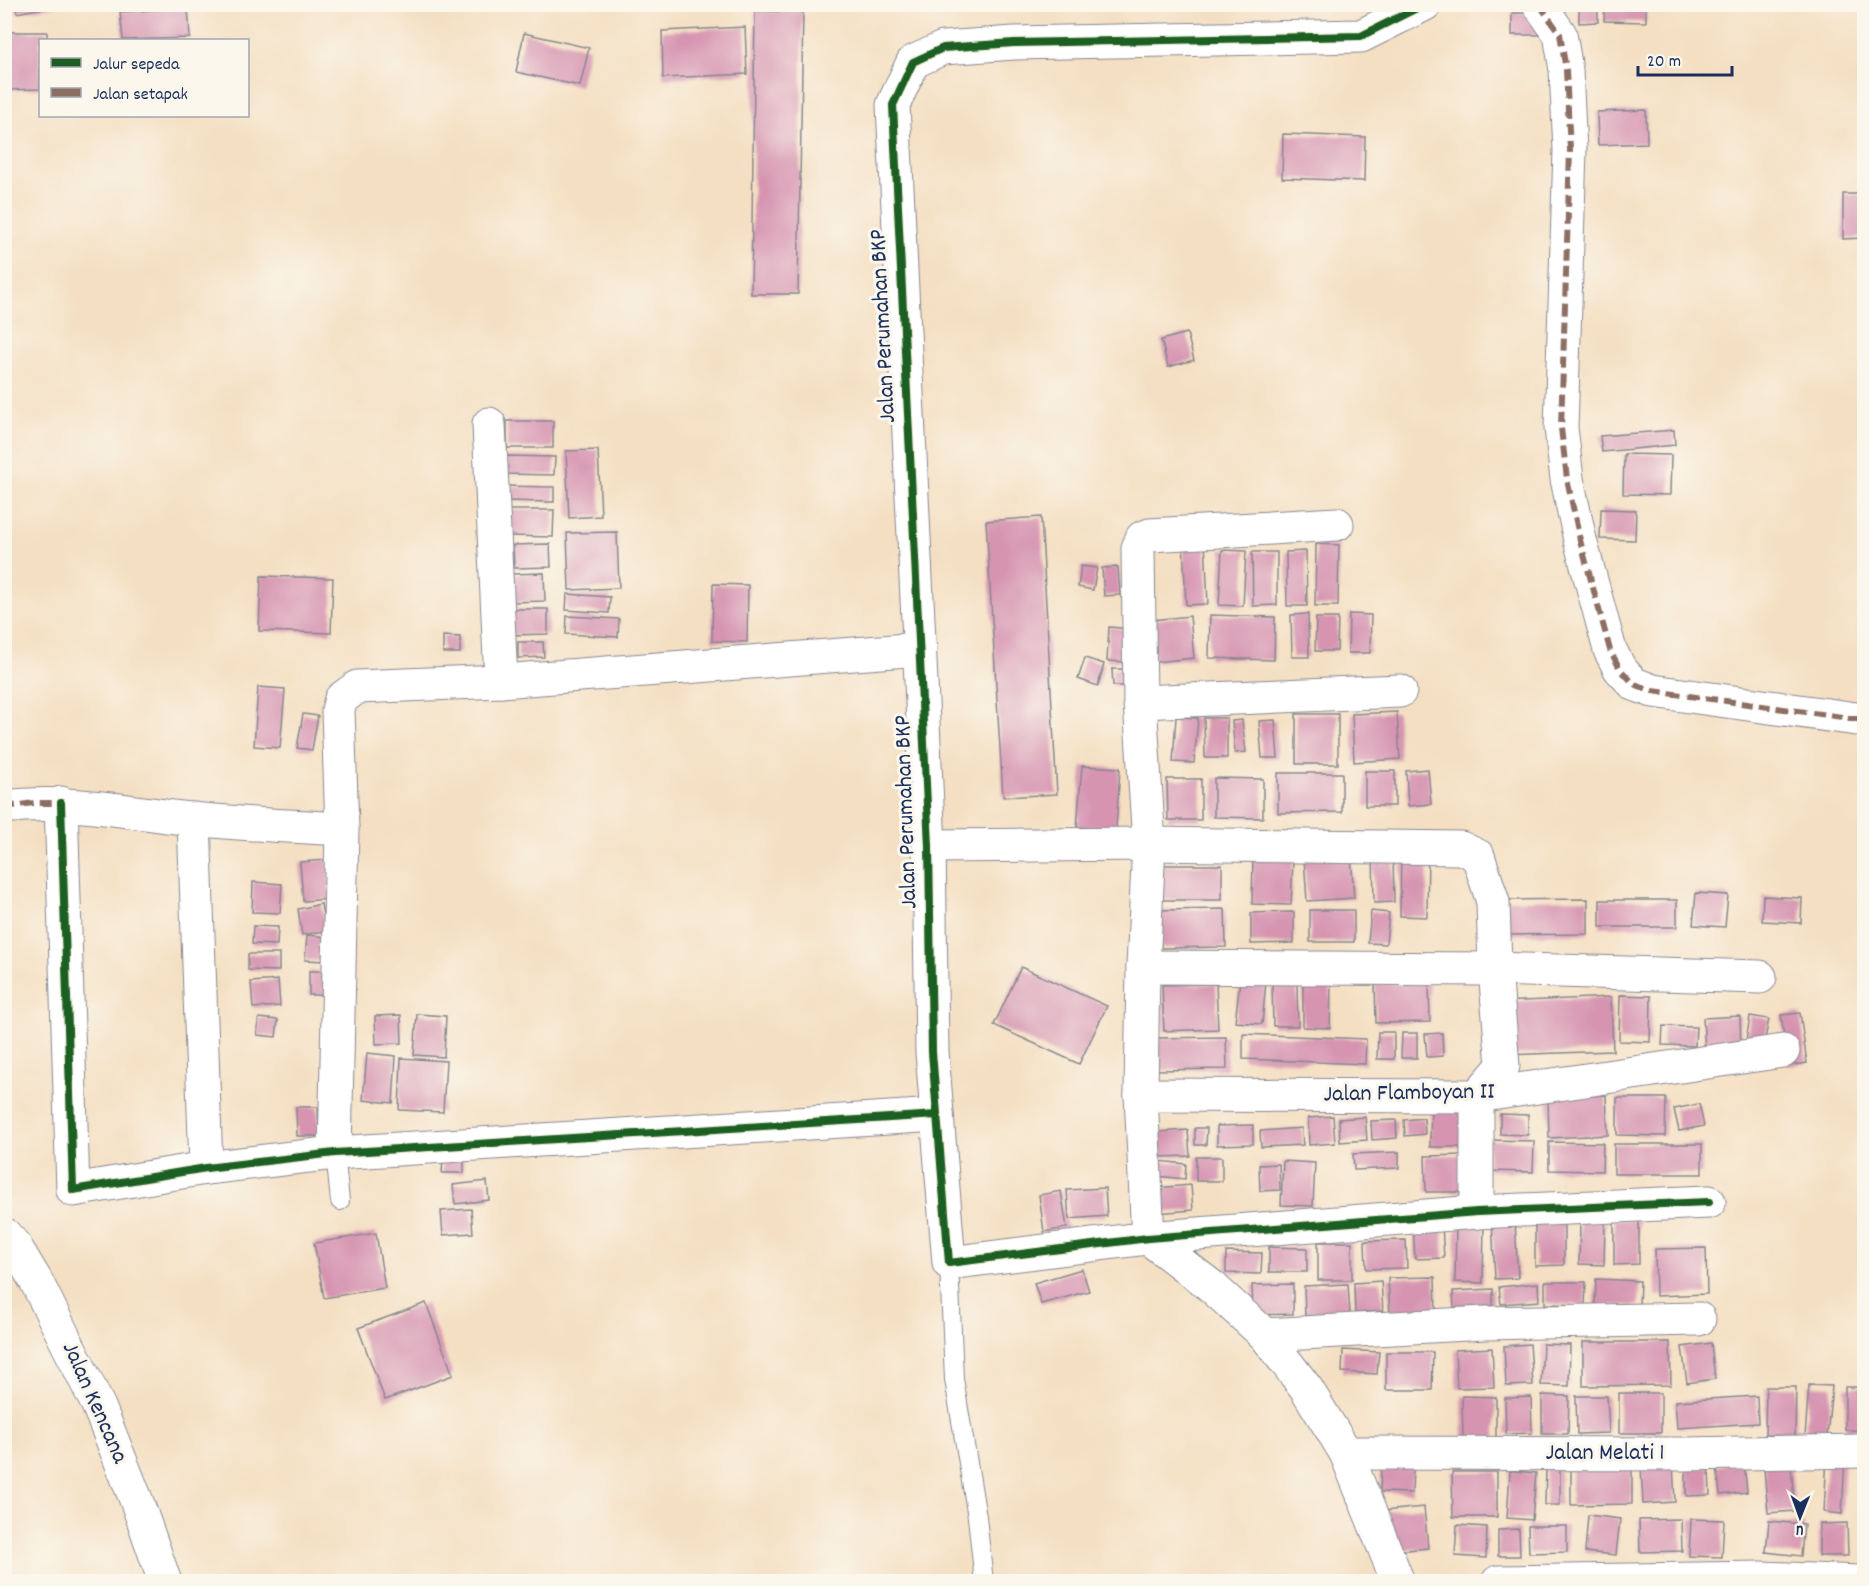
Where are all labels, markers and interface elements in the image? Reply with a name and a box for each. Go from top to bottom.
legend [39,39,249,117]
scale bar [1638,39,1732,77]
text: 20 m [1647,50,1681,75]
text: Jalur sepeda [93,53,180,78]
text: Jalan setapak [93,83,188,108]
street label: Jalan Perumahan BKP [862,228,906,424]
street label: Jalan Perumahan BKP [887,714,927,910]
street label: Jalan Flamboyan II [1323,1075,1495,1112]
street label: Jalan Kencana [52,1337,136,1470]
street label: Jalan Melati 1 [1545,1437,1665,1471]
north arrow [1770,1487,1830,1547]
text: U [1795,1518,1804,1541]

